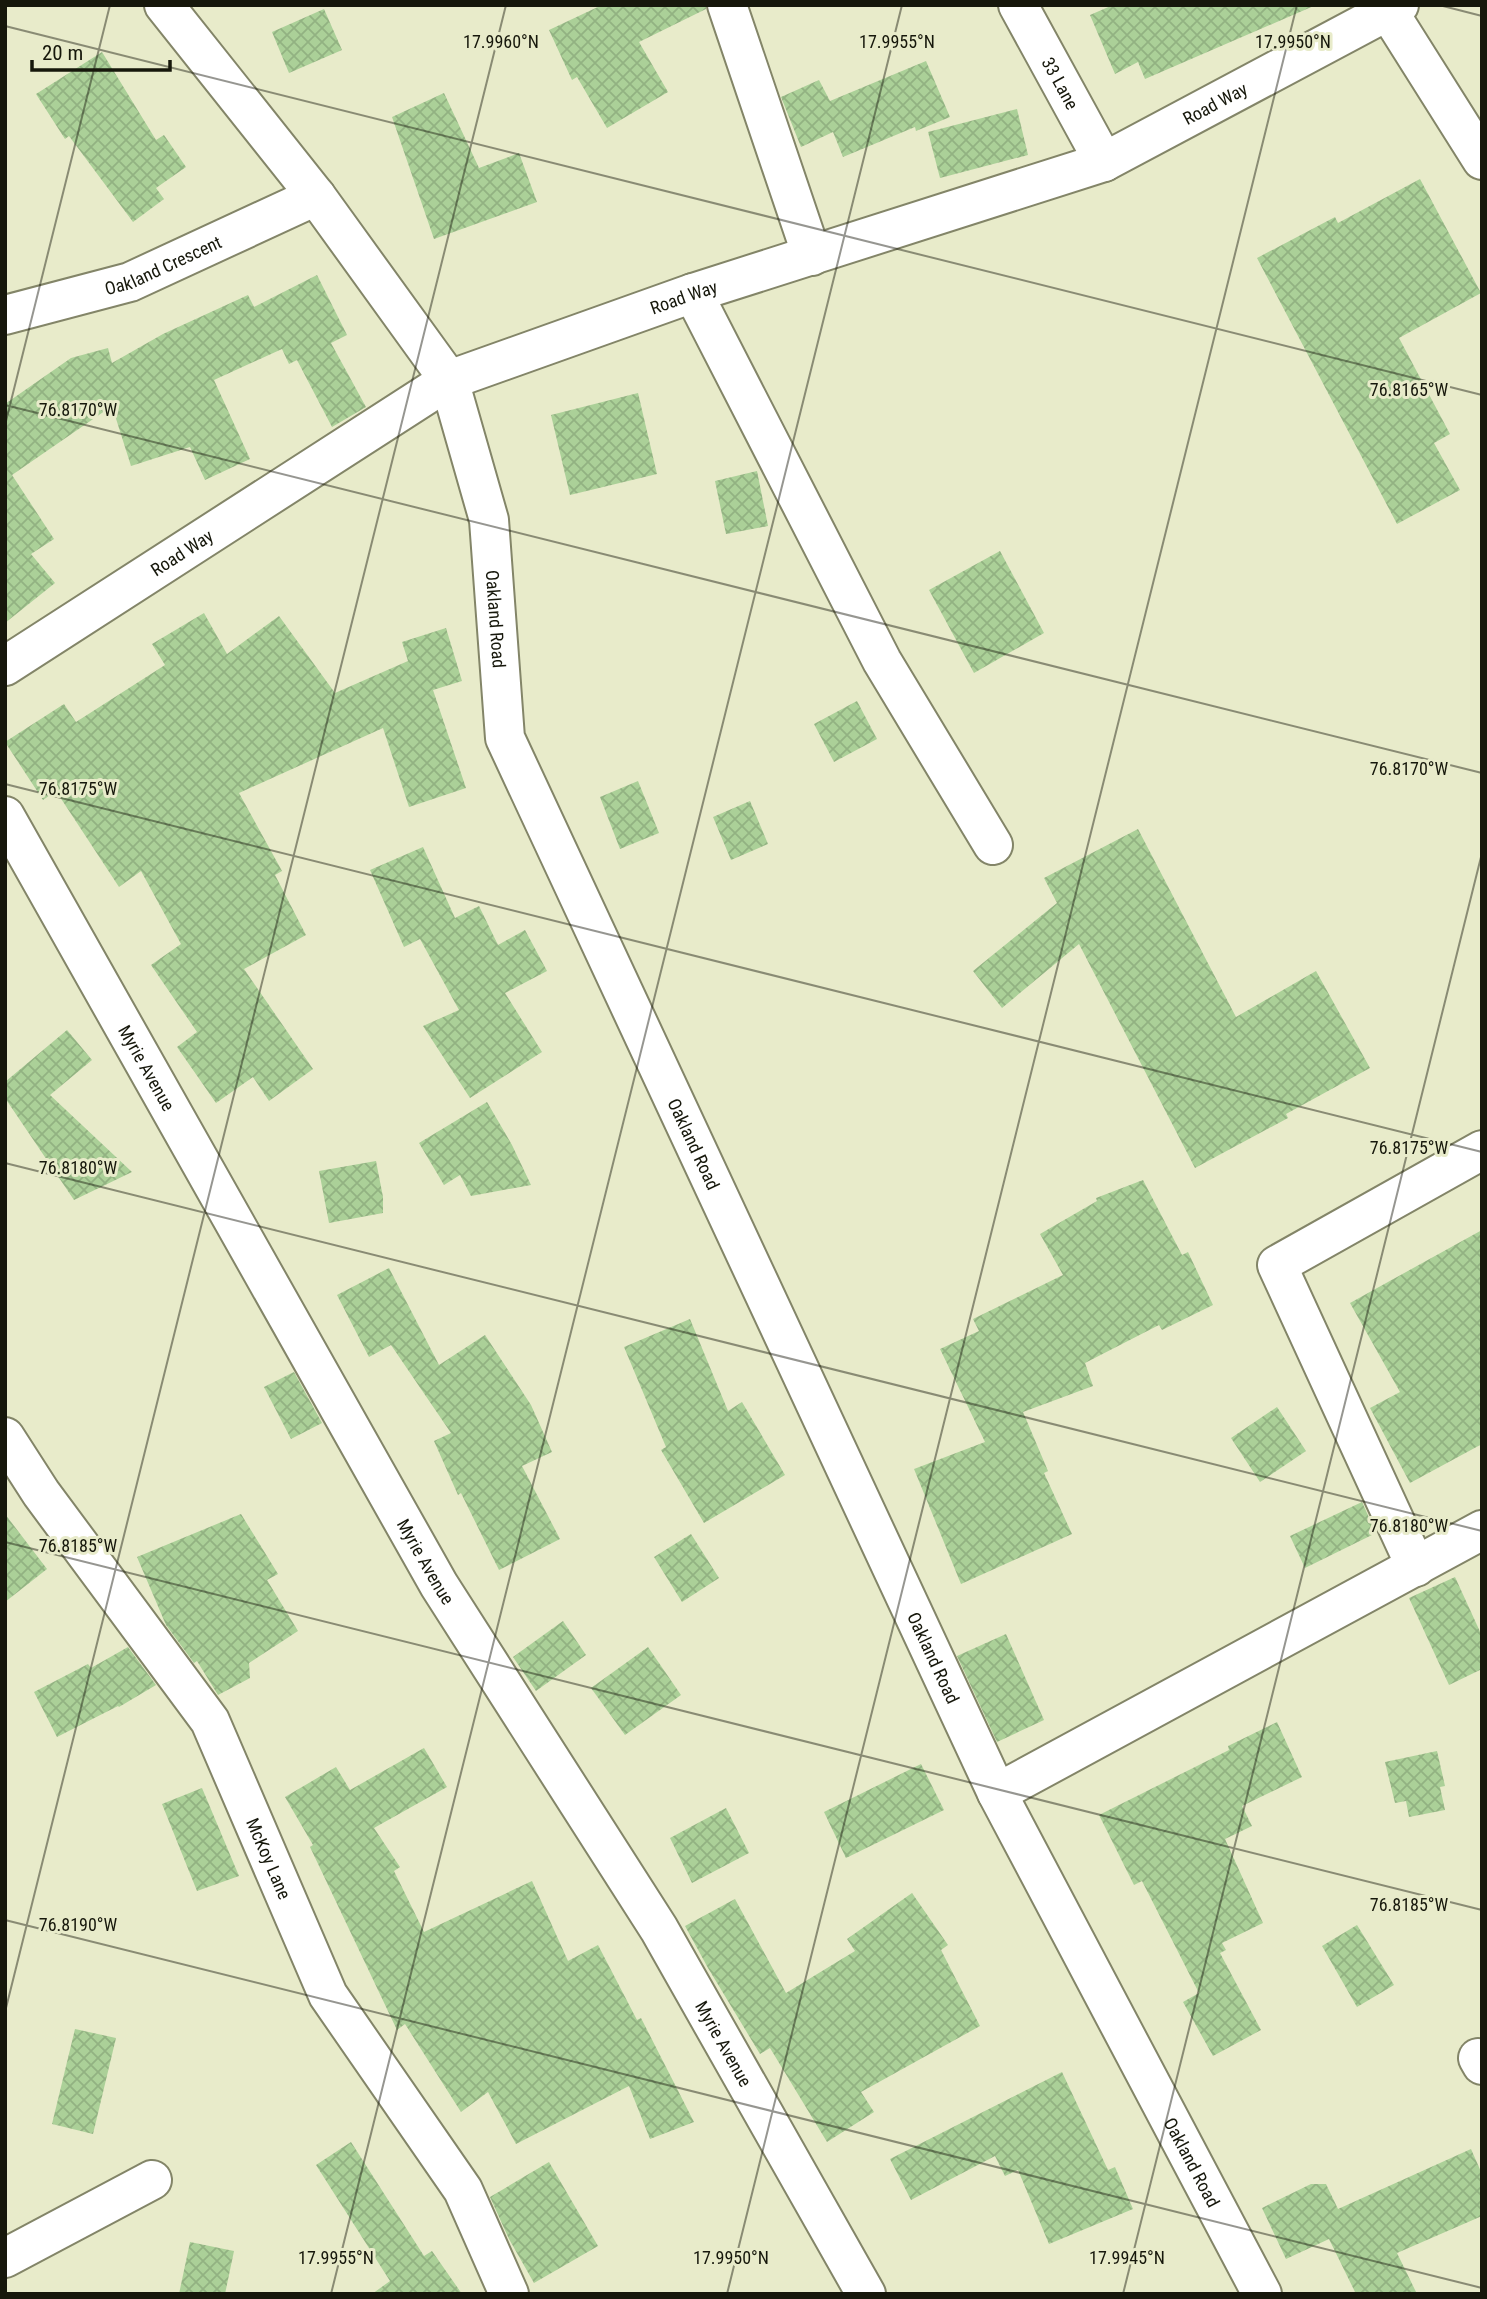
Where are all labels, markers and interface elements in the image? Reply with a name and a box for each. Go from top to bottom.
scale bar [32,28,170,72]
text: 17.9960°N [463,31,539,52]
text: 17.9955°N [859,31,935,52]
text: 17.9950°N [1255,31,1331,52]
text: 20 m [42,41,83,65]
street label: 33 Lane [1038,53,1083,113]
street label: Road Way [1179,77,1251,129]
street label: Oakland Crescent [102,231,225,299]
street label: Road Way [647,275,720,318]
text: 76.8165°W [1370,379,1449,400]
text: 76.8170°W [39,399,118,420]
street label: Road Way [147,524,217,580]
street label: Oakland Road [482,569,510,669]
text: 76.8170°W [1370,758,1449,779]
text: 76.8175°W [39,778,118,799]
street label: Myrie Avenue [115,1021,180,1114]
street label: Oakland Road [664,1095,725,1193]
text: 76.8175°W [1370,1137,1449,1158]
text: 76.8180°W [39,1157,118,1178]
street label: Myrie Avenue [393,1515,459,1608]
text: 76.8180°W [1370,1515,1449,1536]
text: 76.8185°W [39,1535,118,1556]
street label: Oakland Road [904,1609,964,1707]
street label: McKoy Lane [242,1815,296,1902]
text: 76.8185°W [1370,1894,1449,1915]
text: 76.8190°W [39,1914,118,1935]
street label: Myrie Avenue [691,1997,757,2090]
street label: Oakland Road [1160,2114,1225,2210]
text: 17.9955°N [298,2247,374,2268]
text: 17.9950°N [693,2247,769,2268]
text: 17.9945°N [1089,2247,1165,2268]

